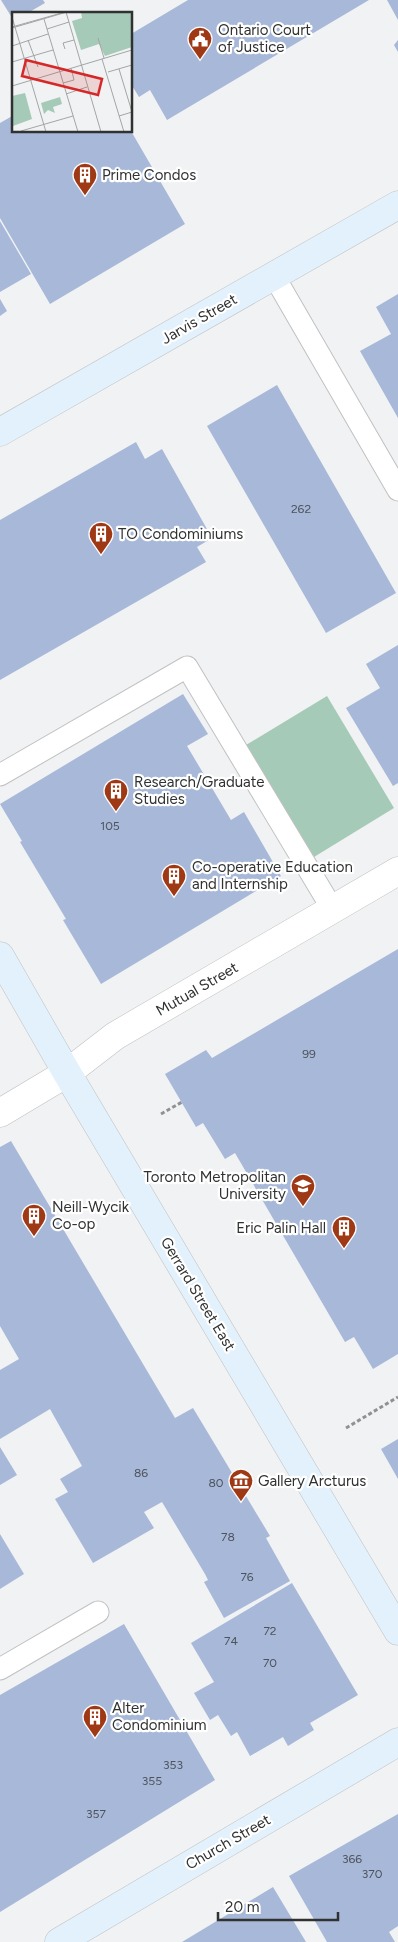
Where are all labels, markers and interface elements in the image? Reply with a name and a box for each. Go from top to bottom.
inset map [12,12,132,132]
place label: Ontario Court of Justice [218,21,311,56]
public building icon: Ontario Court of Justice [187,26,213,60]
building icon: Prime Condos [72,162,98,196]
place label: Prime Condos [102,166,196,184]
street label: Jarvis Street [158,290,240,348]
house number: 262 [291,502,311,516]
building icon: TO Condominiums [88,521,114,555]
place label: TO Condominiums [118,525,243,543]
place label: Research/Graduate Studies [134,773,265,808]
building icon: Research/Graduate Studies [103,778,129,812]
house number: 105 [100,819,120,833]
place label: Co-operative Education and Internship [192,858,353,893]
building icon: Co-operative Education and Internship [161,863,187,897]
street label: Mutual Street [153,958,242,1020]
house number: 99 [302,1047,316,1061]
place label: Toronto Metropolitan University [143,1168,286,1203]
school or university icon: Toronto Metropolitan University [290,1173,316,1207]
place label: Neill-Wycik Co-op [52,1198,130,1233]
building icon: Neill-Wycik Co-op [21,1203,47,1237]
building icon: Eric Palin Hall [331,1215,357,1249]
place label: Eric Palin Hall [236,1219,326,1237]
street label: Gerrard Street East [157,1234,239,1355]
house number: 86 [134,1466,148,1480]
museum icon: Gallery Arcturus [228,1468,254,1502]
place label: Gallery Arcturus [258,1472,366,1490]
house number: 80 [208,1476,224,1490]
house number: 78 [221,1530,235,1544]
house number: 76 [240,1570,254,1584]
house number: 72 [263,1624,277,1638]
house number: 74 [224,1634,238,1648]
house number: 70 [263,1656,277,1670]
place label: Alter Condominium [112,1699,207,1734]
building icon: Alter Condominium [82,1704,108,1738]
house number: 353 [163,1758,183,1772]
house number: 355 [142,1774,162,1788]
house number: 357 [86,1807,106,1821]
street label: Church Street [182,1810,274,1874]
house number: 366 [342,1852,362,1866]
house number: 370 [362,1867,383,1881]
scale bar [218,1890,338,1922]
text: 20 m [225,1898,259,1916]

